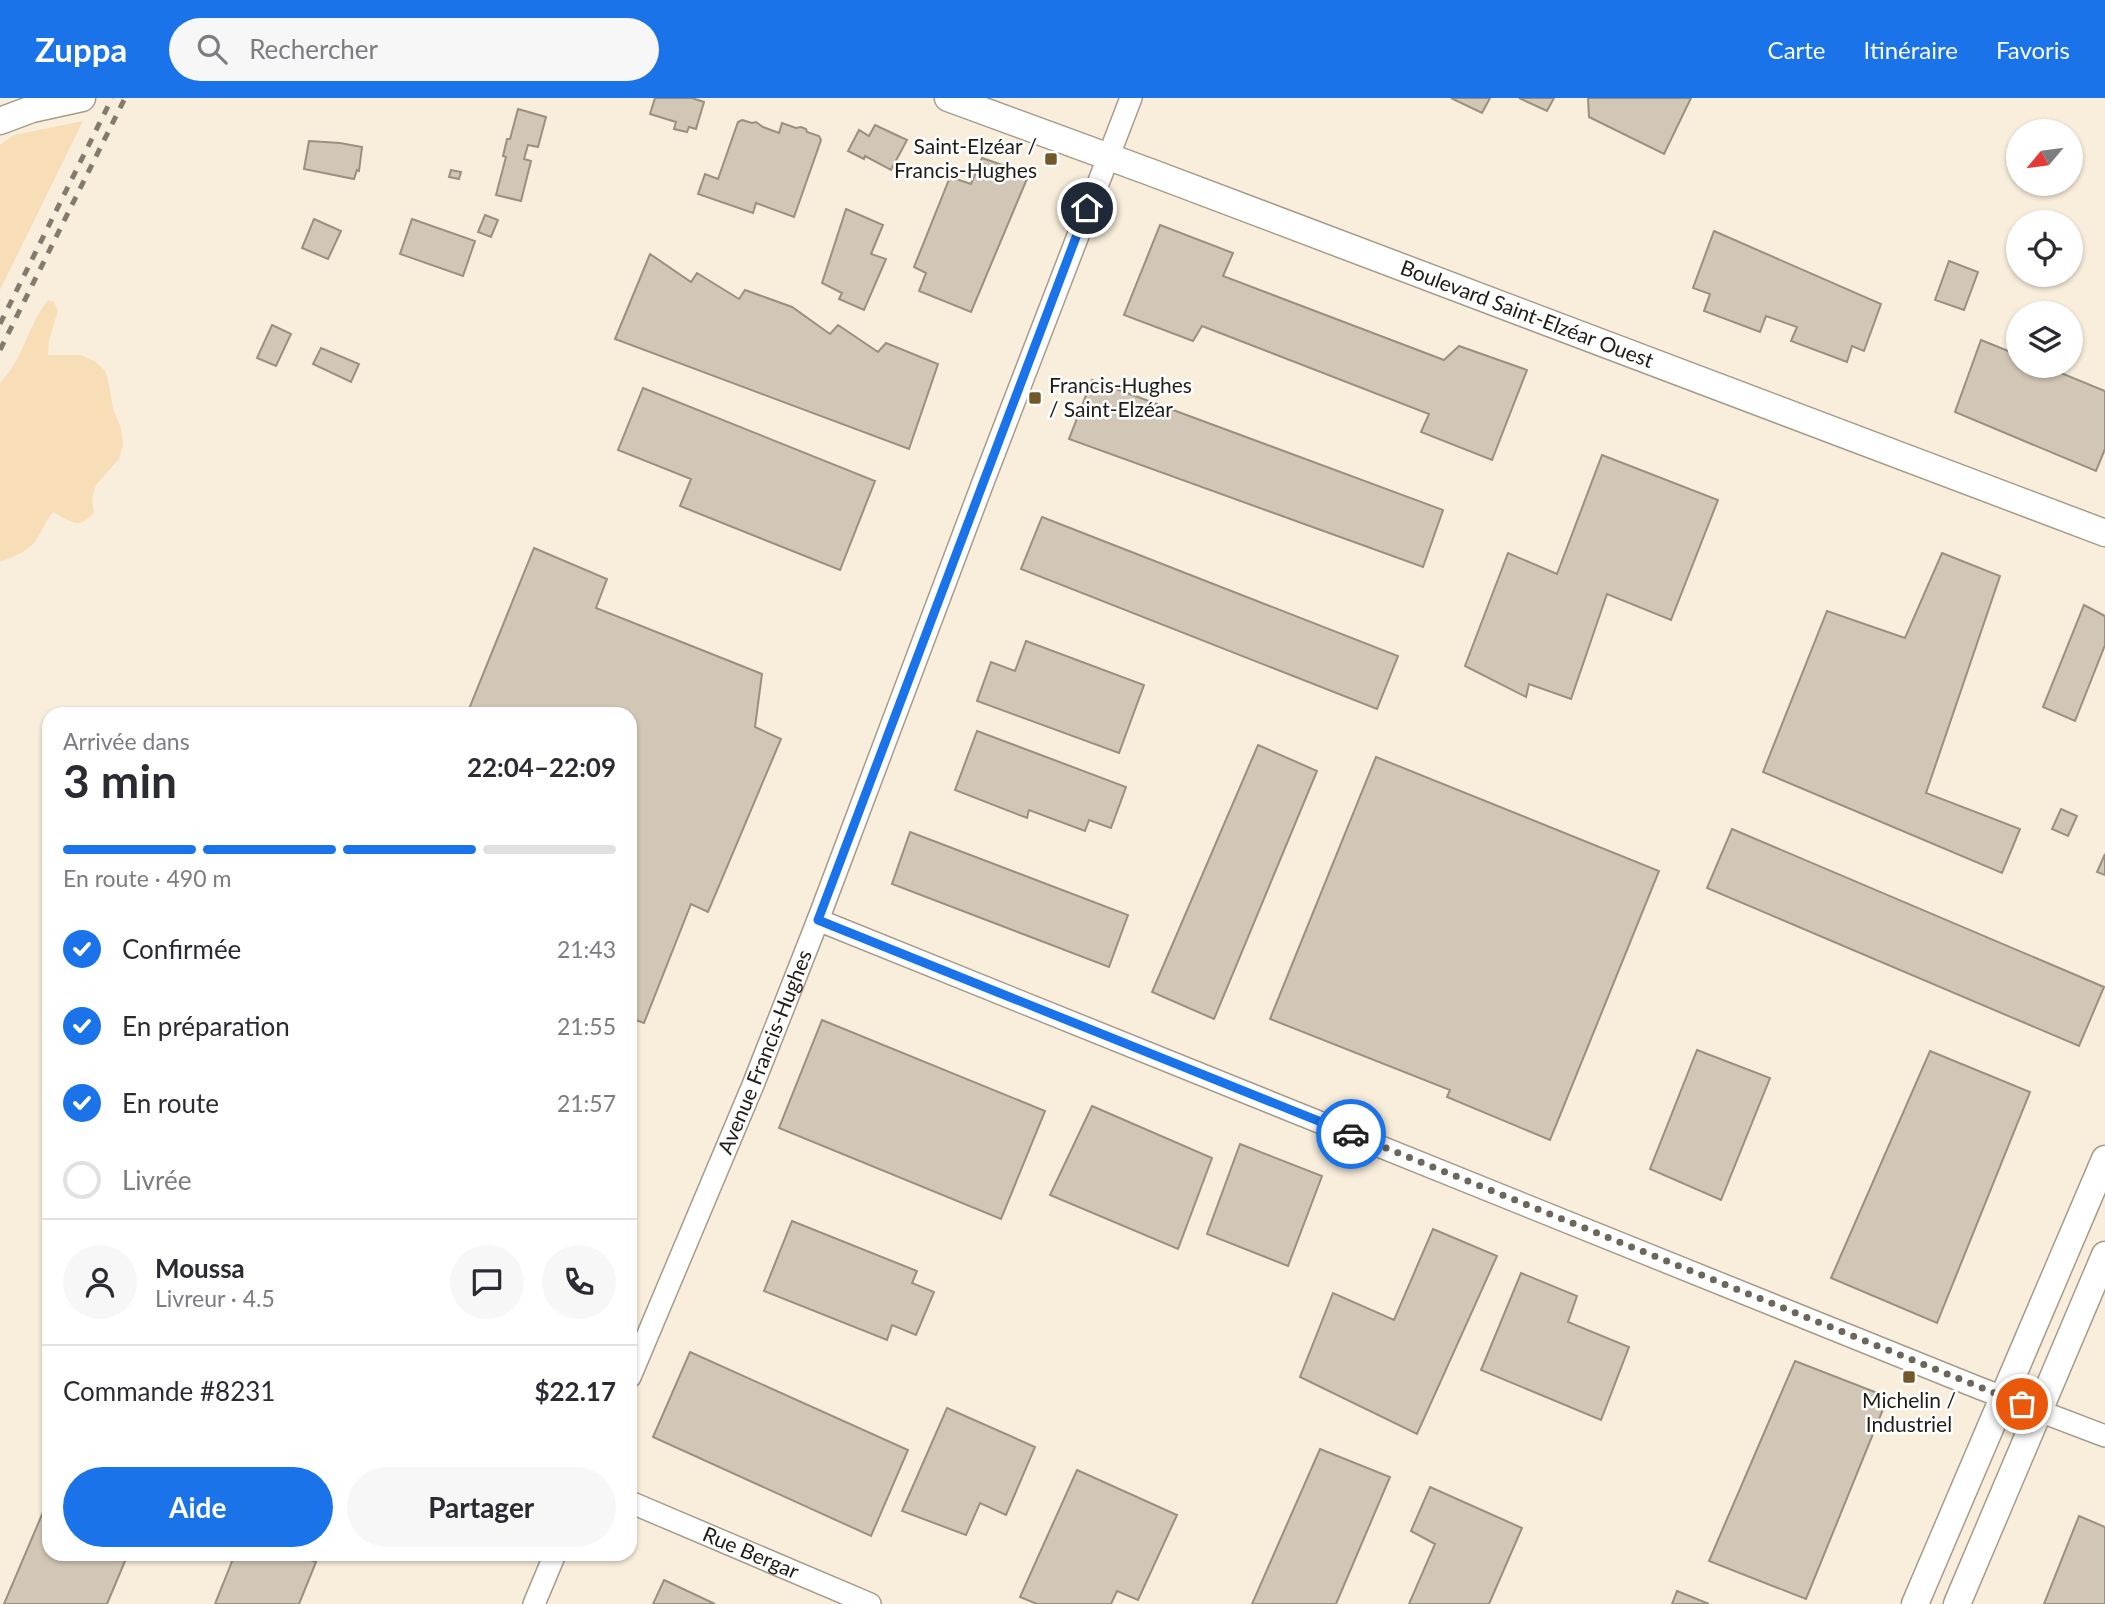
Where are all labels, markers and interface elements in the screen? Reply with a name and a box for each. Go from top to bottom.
search box [169,18,659,81]
text: Zuppa [35,29,127,69]
icon: search [193,30,231,68]
text: Rechercher [249,33,378,65]
text: Carte [1768,35,1826,64]
text: Itinéraire [1864,35,1958,64]
text: Favoris [1996,35,2070,64]
north arrow [2006,119,2082,196]
map controls [2006,119,2083,378]
place label: Saint-Elzéar / Francis-Hughes [894,133,1037,182]
marker: Saint-Elzéar / Francis-Hughes [1043,151,1059,167]
pin [1057,178,1117,238]
icon: home [1068,189,1106,227]
button: locate [2006,210,2083,287]
street label: Boulevard Saint-Elzéar Ouest [1397,254,1658,372]
button: layers [2006,301,2083,378]
place label: Francis-Hughes / Saint-Elzéar [1049,372,1192,421]
marker: Francis-Hughes / Saint-Elzéar [1027,390,1043,406]
text: Arrivée dans [63,727,190,755]
text: 22:04–22:09 [467,751,616,783]
text: 3 min [63,753,177,808]
text: En route · 490 m [63,864,231,892]
icon: check [63,930,101,968]
text: Confirmée [122,933,241,965]
text: 21:43 [557,935,616,963]
street label: Avenue Francis-Hughes [711,946,816,1157]
icon: check [63,1007,101,1045]
text: En préparation [122,1010,290,1042]
text: 21:55 [557,1012,616,1040]
icon: check [63,1084,101,1122]
text: En route [122,1087,219,1119]
text: 21:57 [557,1089,616,1117]
courier [1316,1099,1386,1169]
icon: car [1332,1115,1370,1153]
text: Livrée [122,1164,191,1196]
button: person [63,1245,137,1319]
button: chat [450,1245,524,1319]
button: phone [542,1245,616,1319]
text: Moussa [155,1252,245,1284]
text: Livreur · 4.5 [155,1284,275,1312]
marker: Michelin / Industriel [1901,1369,1917,1385]
pin [1992,1374,2052,1434]
text: Commande #8231 [63,1375,275,1407]
text: $22.17 [534,1375,616,1407]
icon: bag [2003,1385,2041,1423]
place label: Michelin / Industriel [1862,1387,1956,1436]
button: Aide [63,1467,333,1547]
button: Partager [347,1467,616,1547]
street label: Rue Bergar [699,1520,803,1583]

